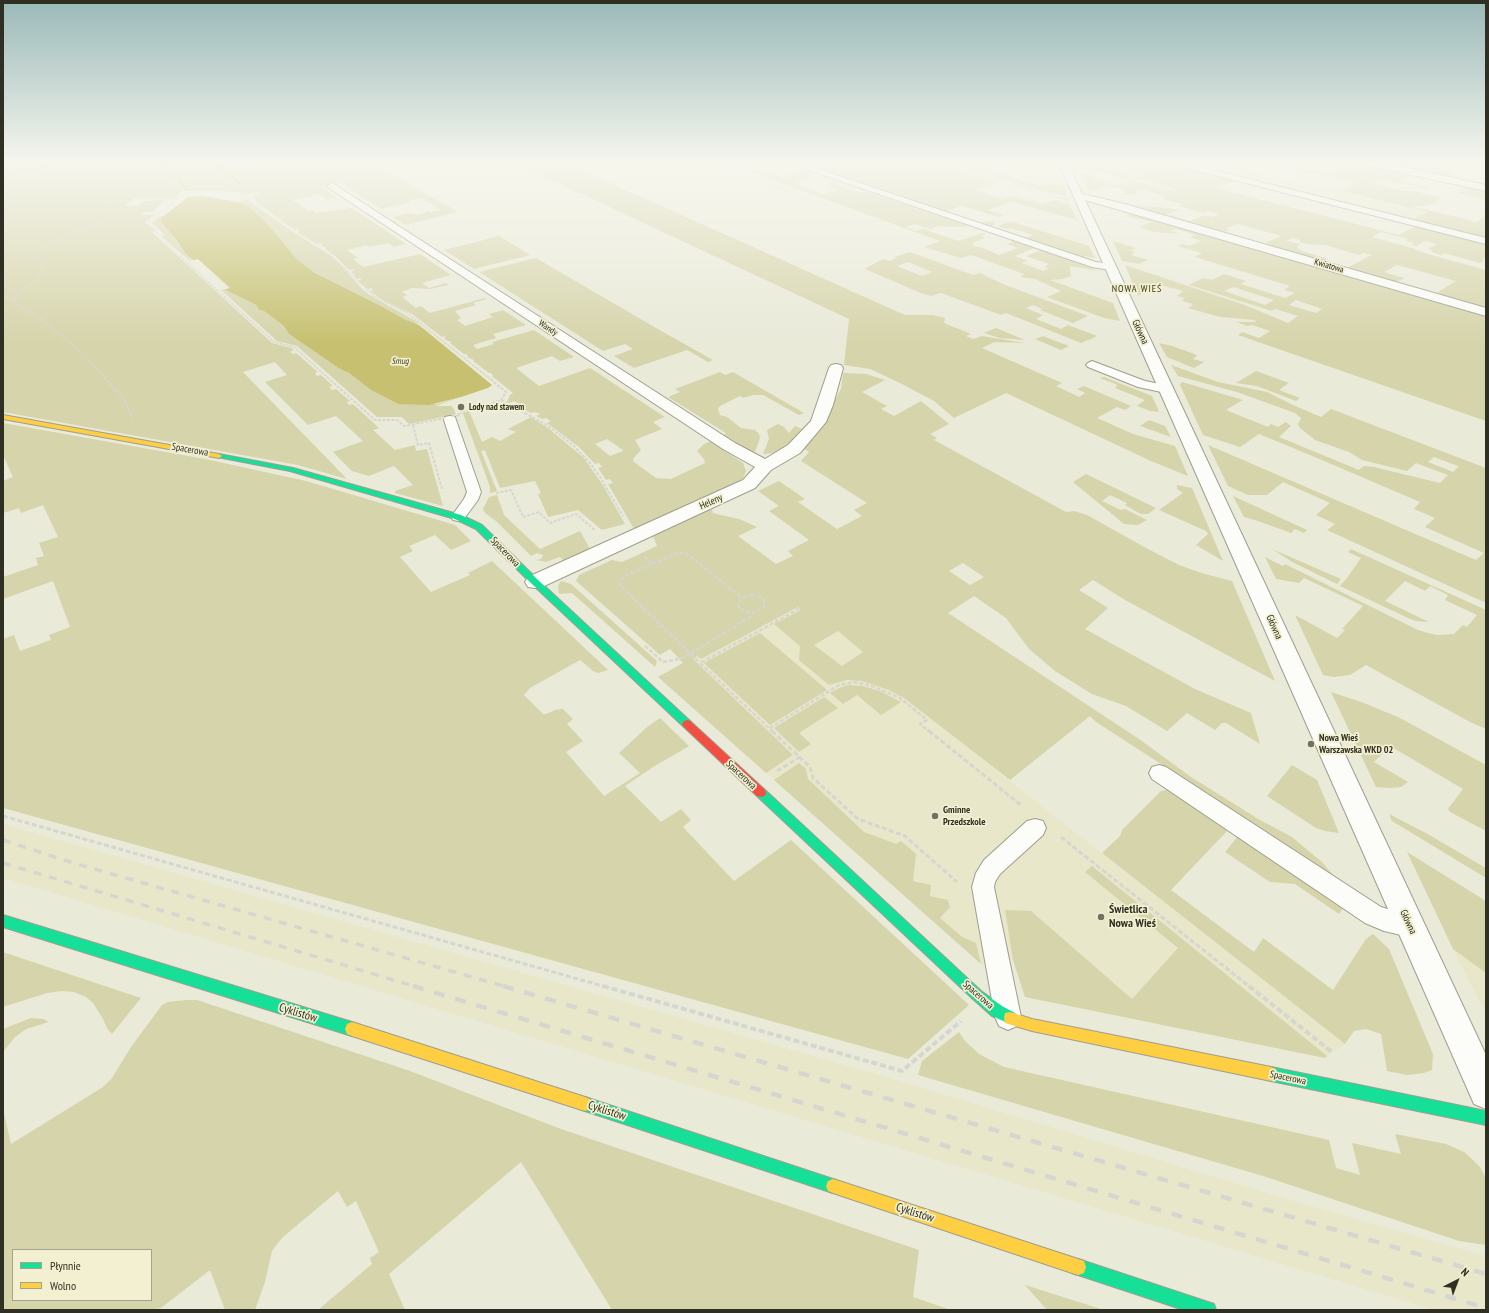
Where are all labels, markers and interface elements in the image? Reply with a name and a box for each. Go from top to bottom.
street label: Kwiatowa [1313,257,1345,275]
district label: NOWA WIEŚ [1112,283,1162,295]
street label: Wandy [536,318,560,338]
street label: Główna [1129,318,1151,346]
water label: Smug [391,356,409,366]
marker: Lody nad stawem [456,402,466,412]
place label: Lody nad stawem [469,402,524,412]
street label: Spacerowa [171,441,209,459]
street label: Heleny [698,492,724,512]
street label: Spacerowa [488,535,522,569]
street label: Główna [1263,613,1285,641]
place label: Nowa Wieś Warszawska WKD 02 [1319,732,1393,756]
marker: Nowa Wieś Warszawska WKD 02 [1306,739,1316,749]
street label: Spacerowa [723,758,759,792]
place label: Gminne Przedszkole [943,804,985,828]
marker: Gminne Przedszkole [930,811,940,821]
place label: Świetlica Nowa Wieś [1109,903,1156,931]
street label: Główna [1397,908,1419,936]
marker: Świetlica Nowa Wieś [1096,912,1106,922]
street label: Spacerowa [960,978,996,1012]
street label: Cyklistów [277,1000,319,1026]
street label: Spacerowa [1269,1068,1307,1088]
street label: Cyklistów [586,1098,628,1124]
street label: Cyklistów [894,1200,936,1226]
legend [12,1249,152,1301]
text: Płynnie [50,1258,81,1273]
north arrow [1437,1261,1477,1301]
text: N [1458,1265,1472,1279]
text: Wolno [50,1278,76,1293]

